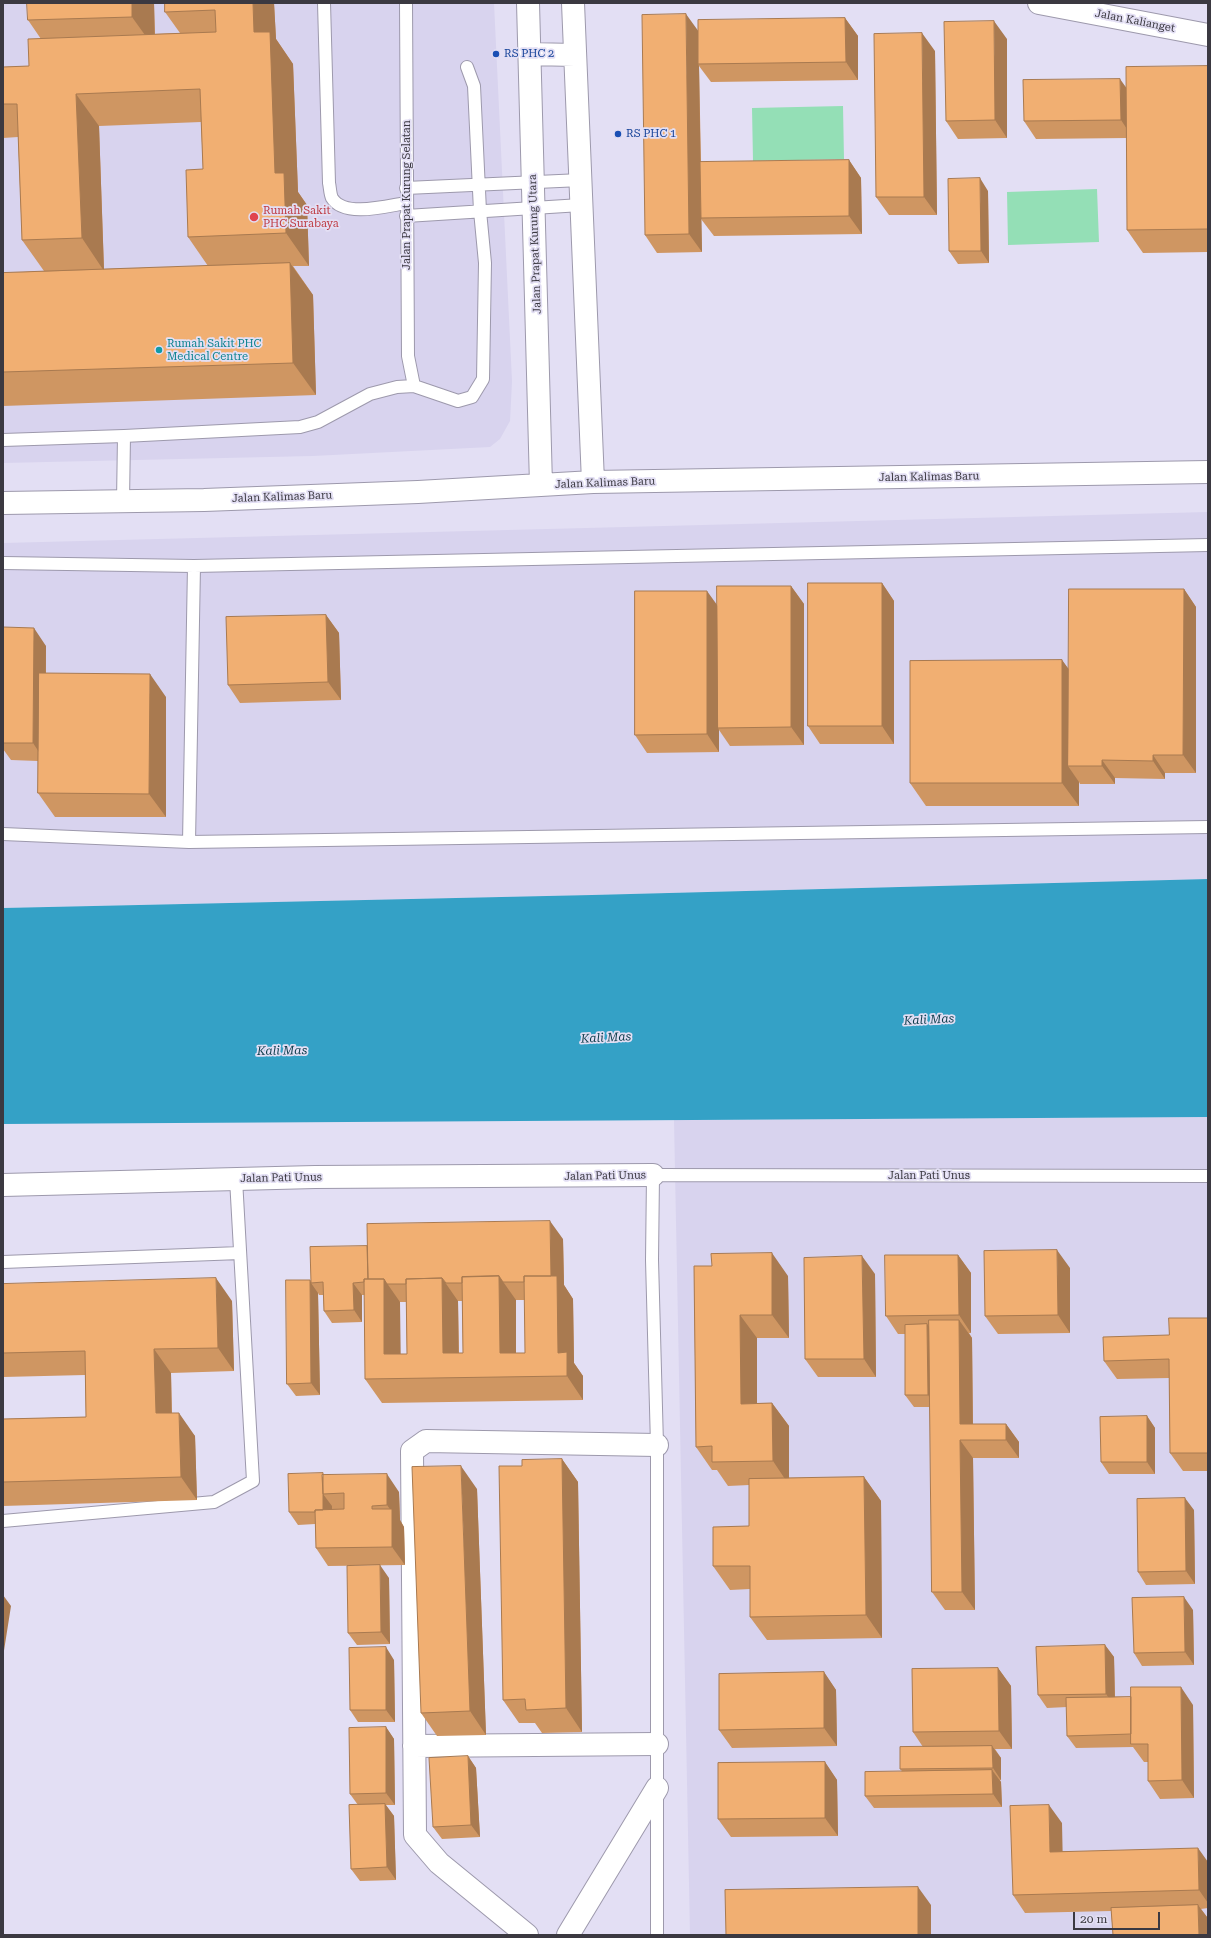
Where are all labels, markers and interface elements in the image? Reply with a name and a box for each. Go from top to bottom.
street label: Jalan Kalianget [1094,7,1176,35]
place label: RS PHC 2 [504,47,554,61]
marker: RS PHC 2 [491,49,501,59]
street label: Jalan Prapat Kurung Selatan [400,120,414,270]
place label: RS PHC 1 [626,127,676,141]
marker: RS PHC 1 [613,129,623,139]
street label: Jalan Prapat Kurung Utara [526,174,544,314]
place label: Rumah Sakit PHC Surabaya [263,204,339,230]
marker: Rumah Sakit PHC Surabaya [248,211,260,223]
place label: Rumah Sakit PHC Medical Centre [167,337,261,363]
marker: Rumah Sakit PHC Medical Centre [154,345,164,355]
street label: Jalan Kalimas Baru [879,470,979,484]
street label: Jalan Kalimas Baru [555,475,655,491]
street label: Jalan Kalimas Baru [232,489,332,505]
water label: Kali Mas [903,1011,955,1029]
water label: Kali Mas [580,1029,632,1047]
water label: Kali Mas [257,1043,307,1059]
street label: Jalan Pati Unus [564,1169,646,1183]
street label: Jalan Pati Unus [888,1169,970,1183]
street label: Jalan Pati Unus [240,1171,322,1185]
scale bar [1075,1904,1162,1930]
text: 20 m [1080,1912,1107,1926]

